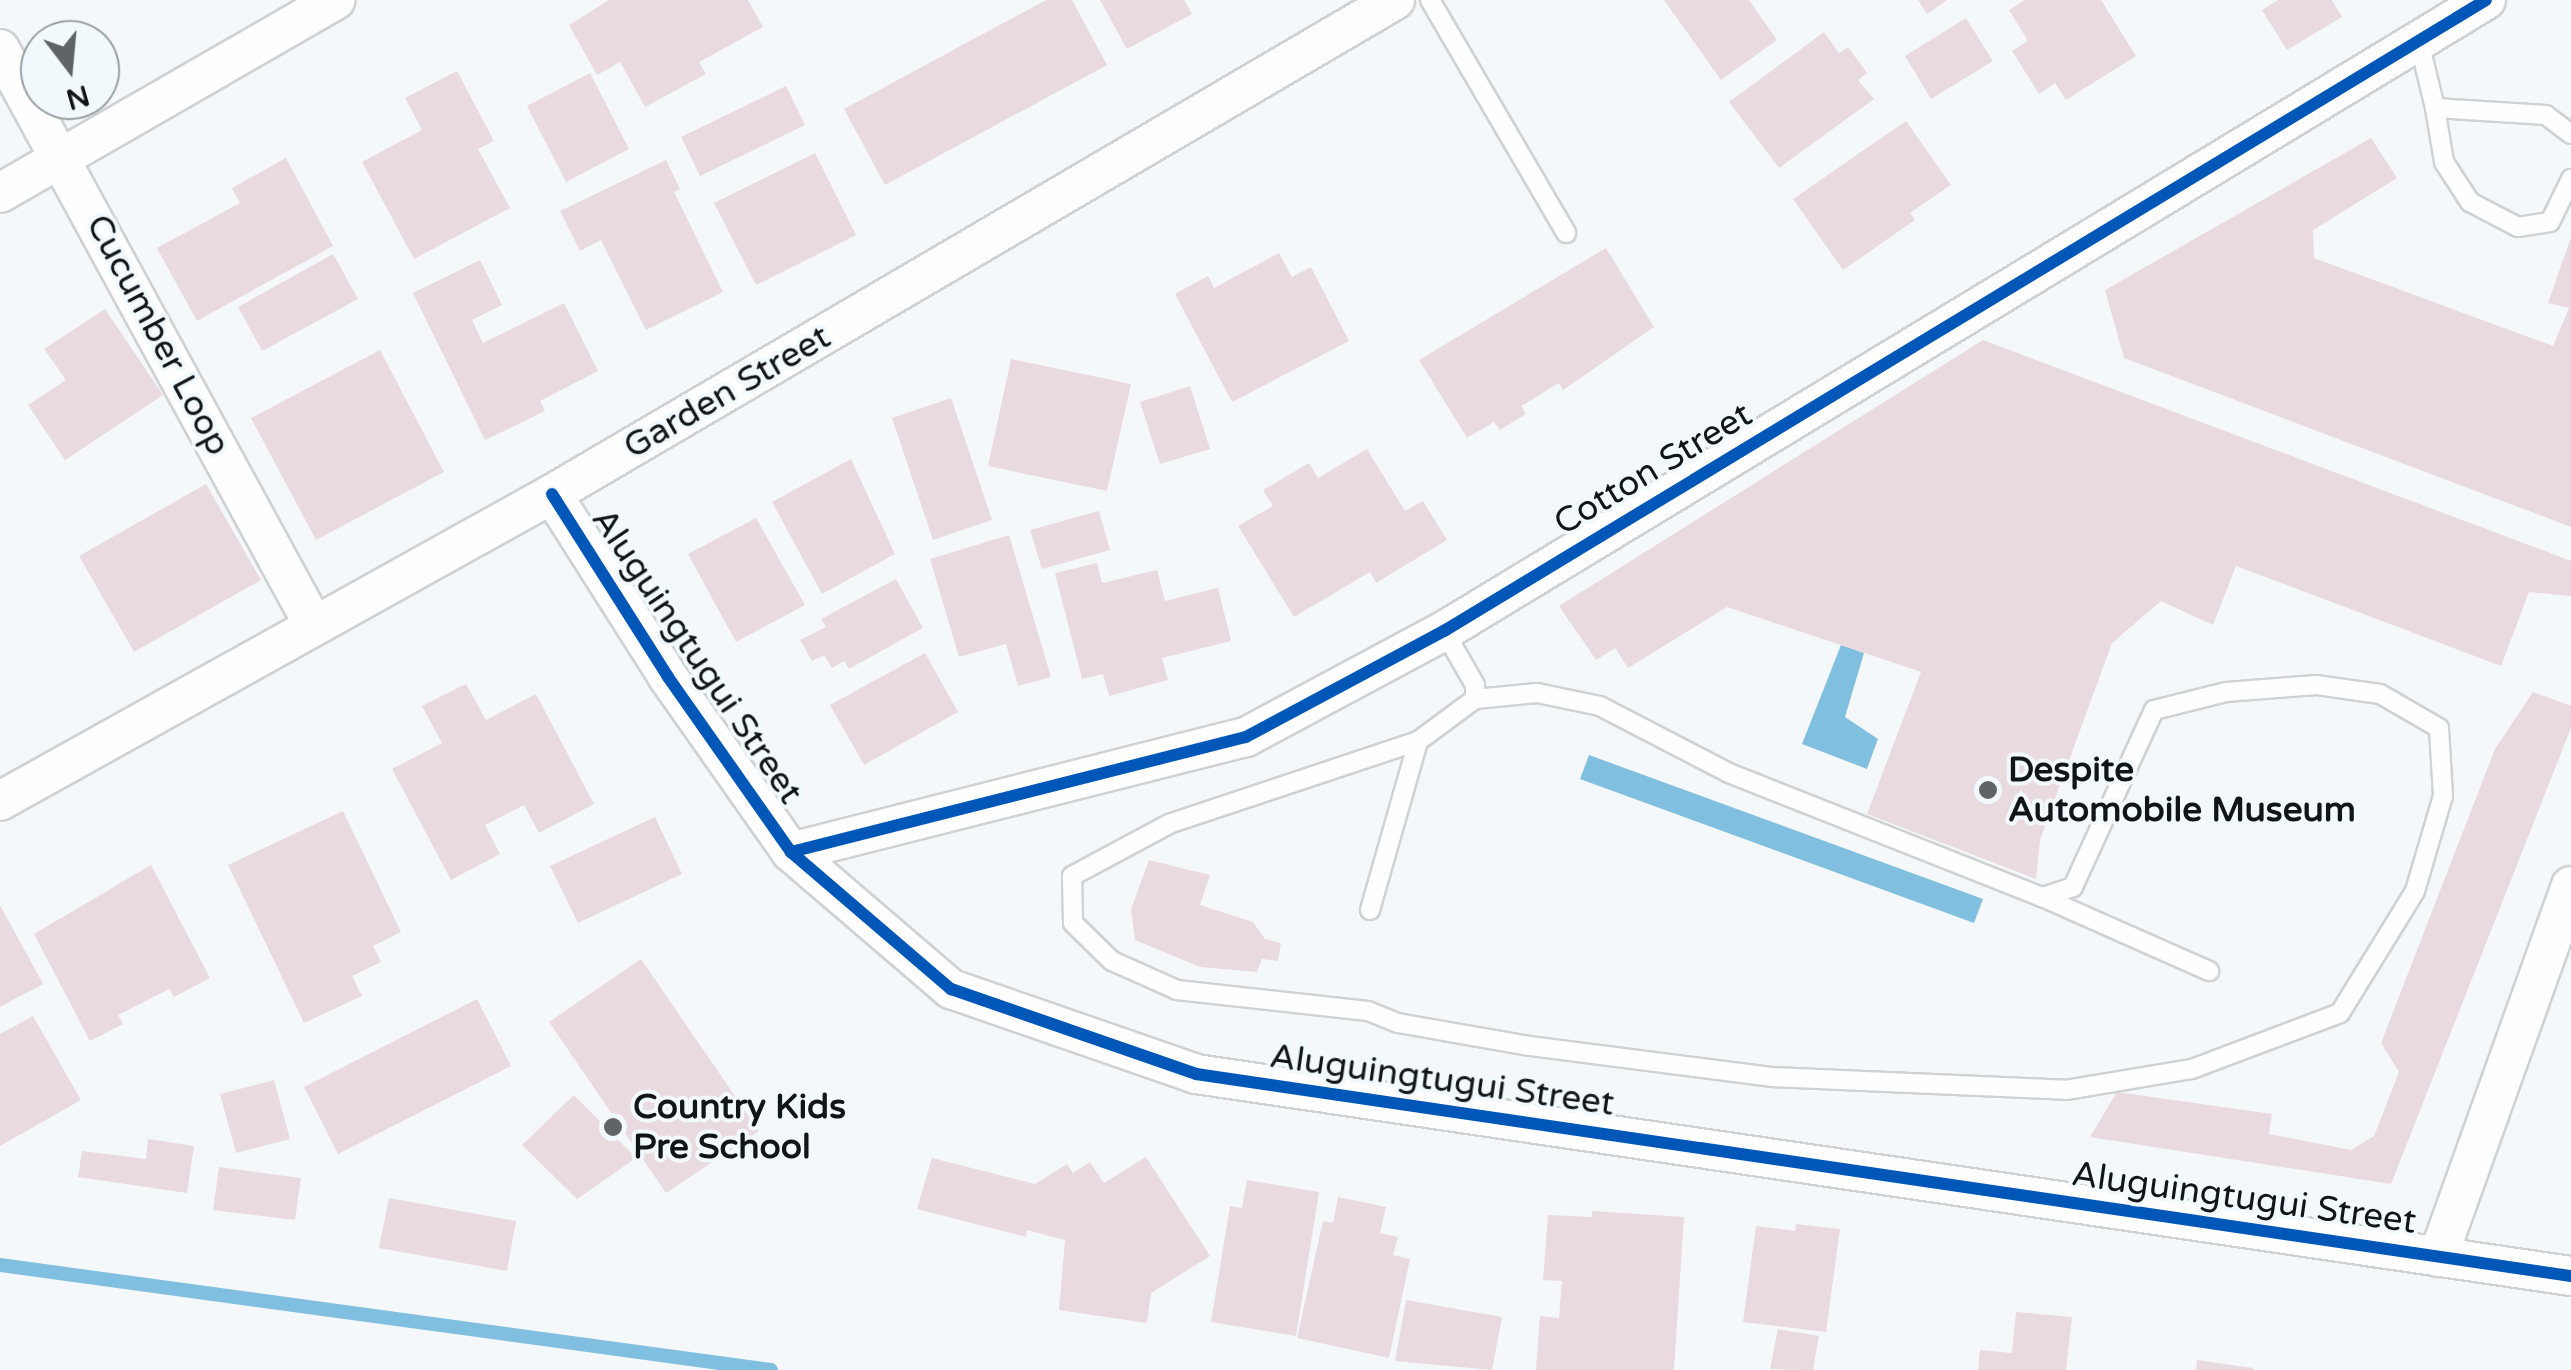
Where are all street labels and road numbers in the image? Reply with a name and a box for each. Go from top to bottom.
street label: Cucumber Loop [77,207,239,463]
street label: Garden Street [616,316,838,468]
street label: Cotton Street [1547,394,1759,544]
street label: Aluguingtugui Street [582,500,812,812]
street label: Aluguingtugui Street [1267,1035,1617,1125]
street label: Aluguingtugui Street [2069,1153,2419,1243]

